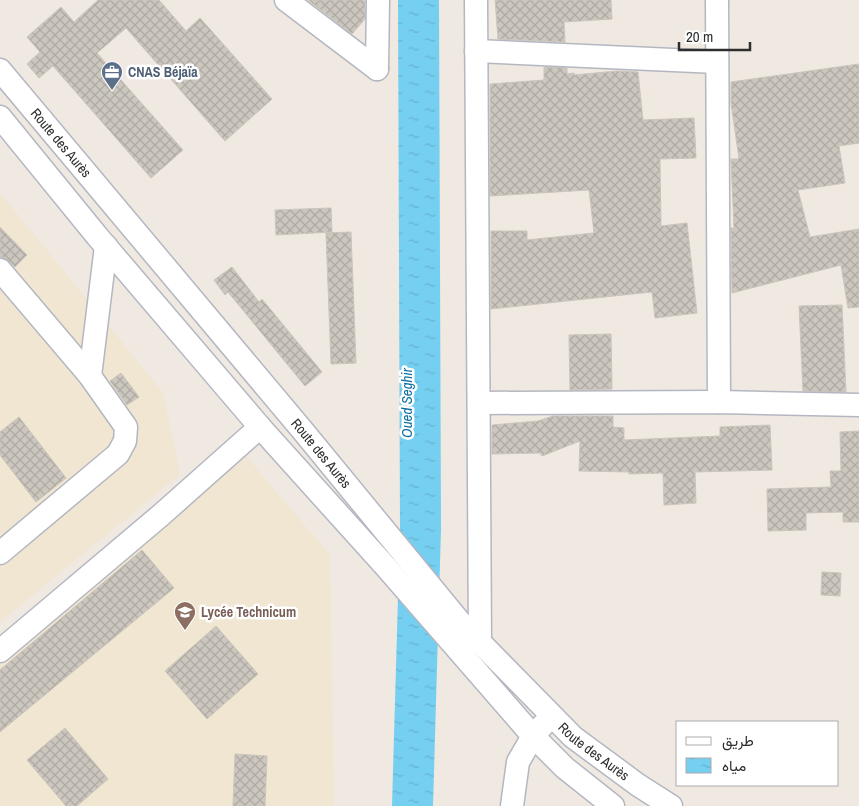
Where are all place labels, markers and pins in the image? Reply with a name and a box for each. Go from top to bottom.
office icon: CNAS Béjaïa [100,60,124,91]
place label: CNAS Béjaïa [128,63,198,81]
school or university icon: Lycée Technicum [173,600,197,631]
place label: Lycée Technicum [201,603,296,621]

